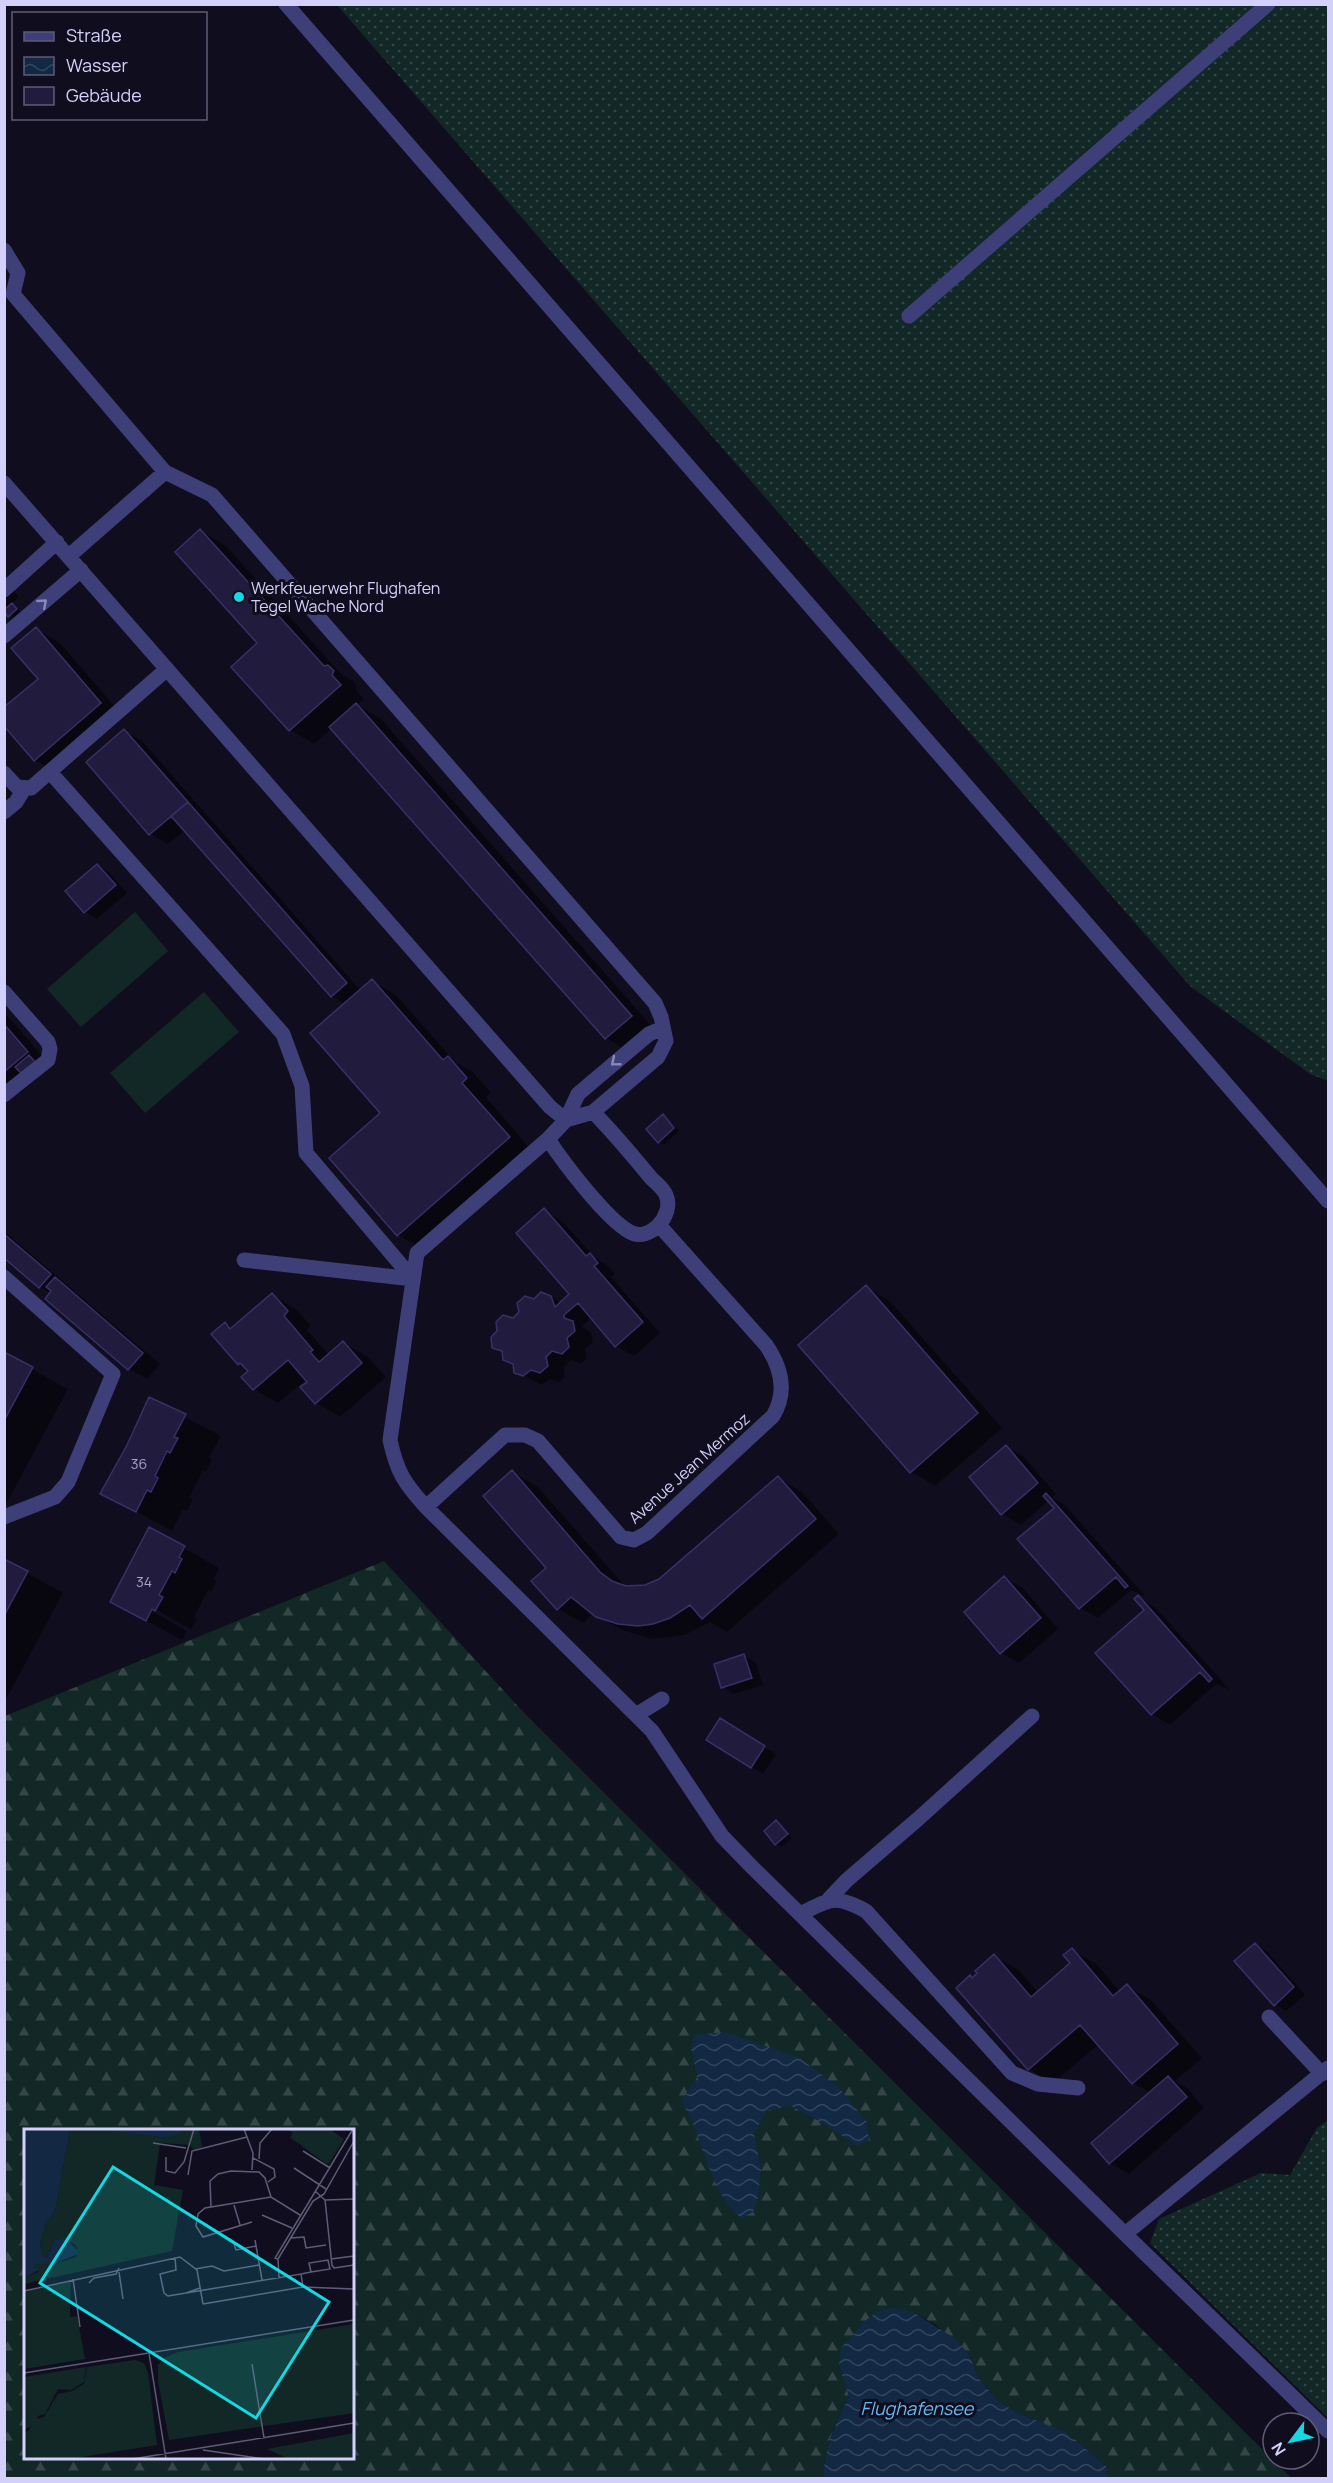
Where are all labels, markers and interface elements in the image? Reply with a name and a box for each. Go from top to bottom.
legend [12,12,207,120]
text: Straße [66,23,122,47]
text: Wasser [66,53,128,77]
text: Gebäude [66,83,142,107]
place label: Werkfeuerwehr Flughafen Tegel Wache Nord [251,577,440,617]
marker: Werkfeuerwehr Flughafen Tegel Wache Nord [232,590,246,604]
one-way arrow [36,599,46,610]
one-way arrow [611,1054,622,1065]
street label: Avenue Jean Mermoz [624,1408,754,1528]
house number: 36 [131,1454,147,1473]
house number: 34 [136,1572,152,1591]
inset map [24,2129,354,2459]
water label: Flughafensee [861,2396,975,2420]
north arrow [1261,2411,1321,2471]
text: N [1266,2438,1291,2460]

